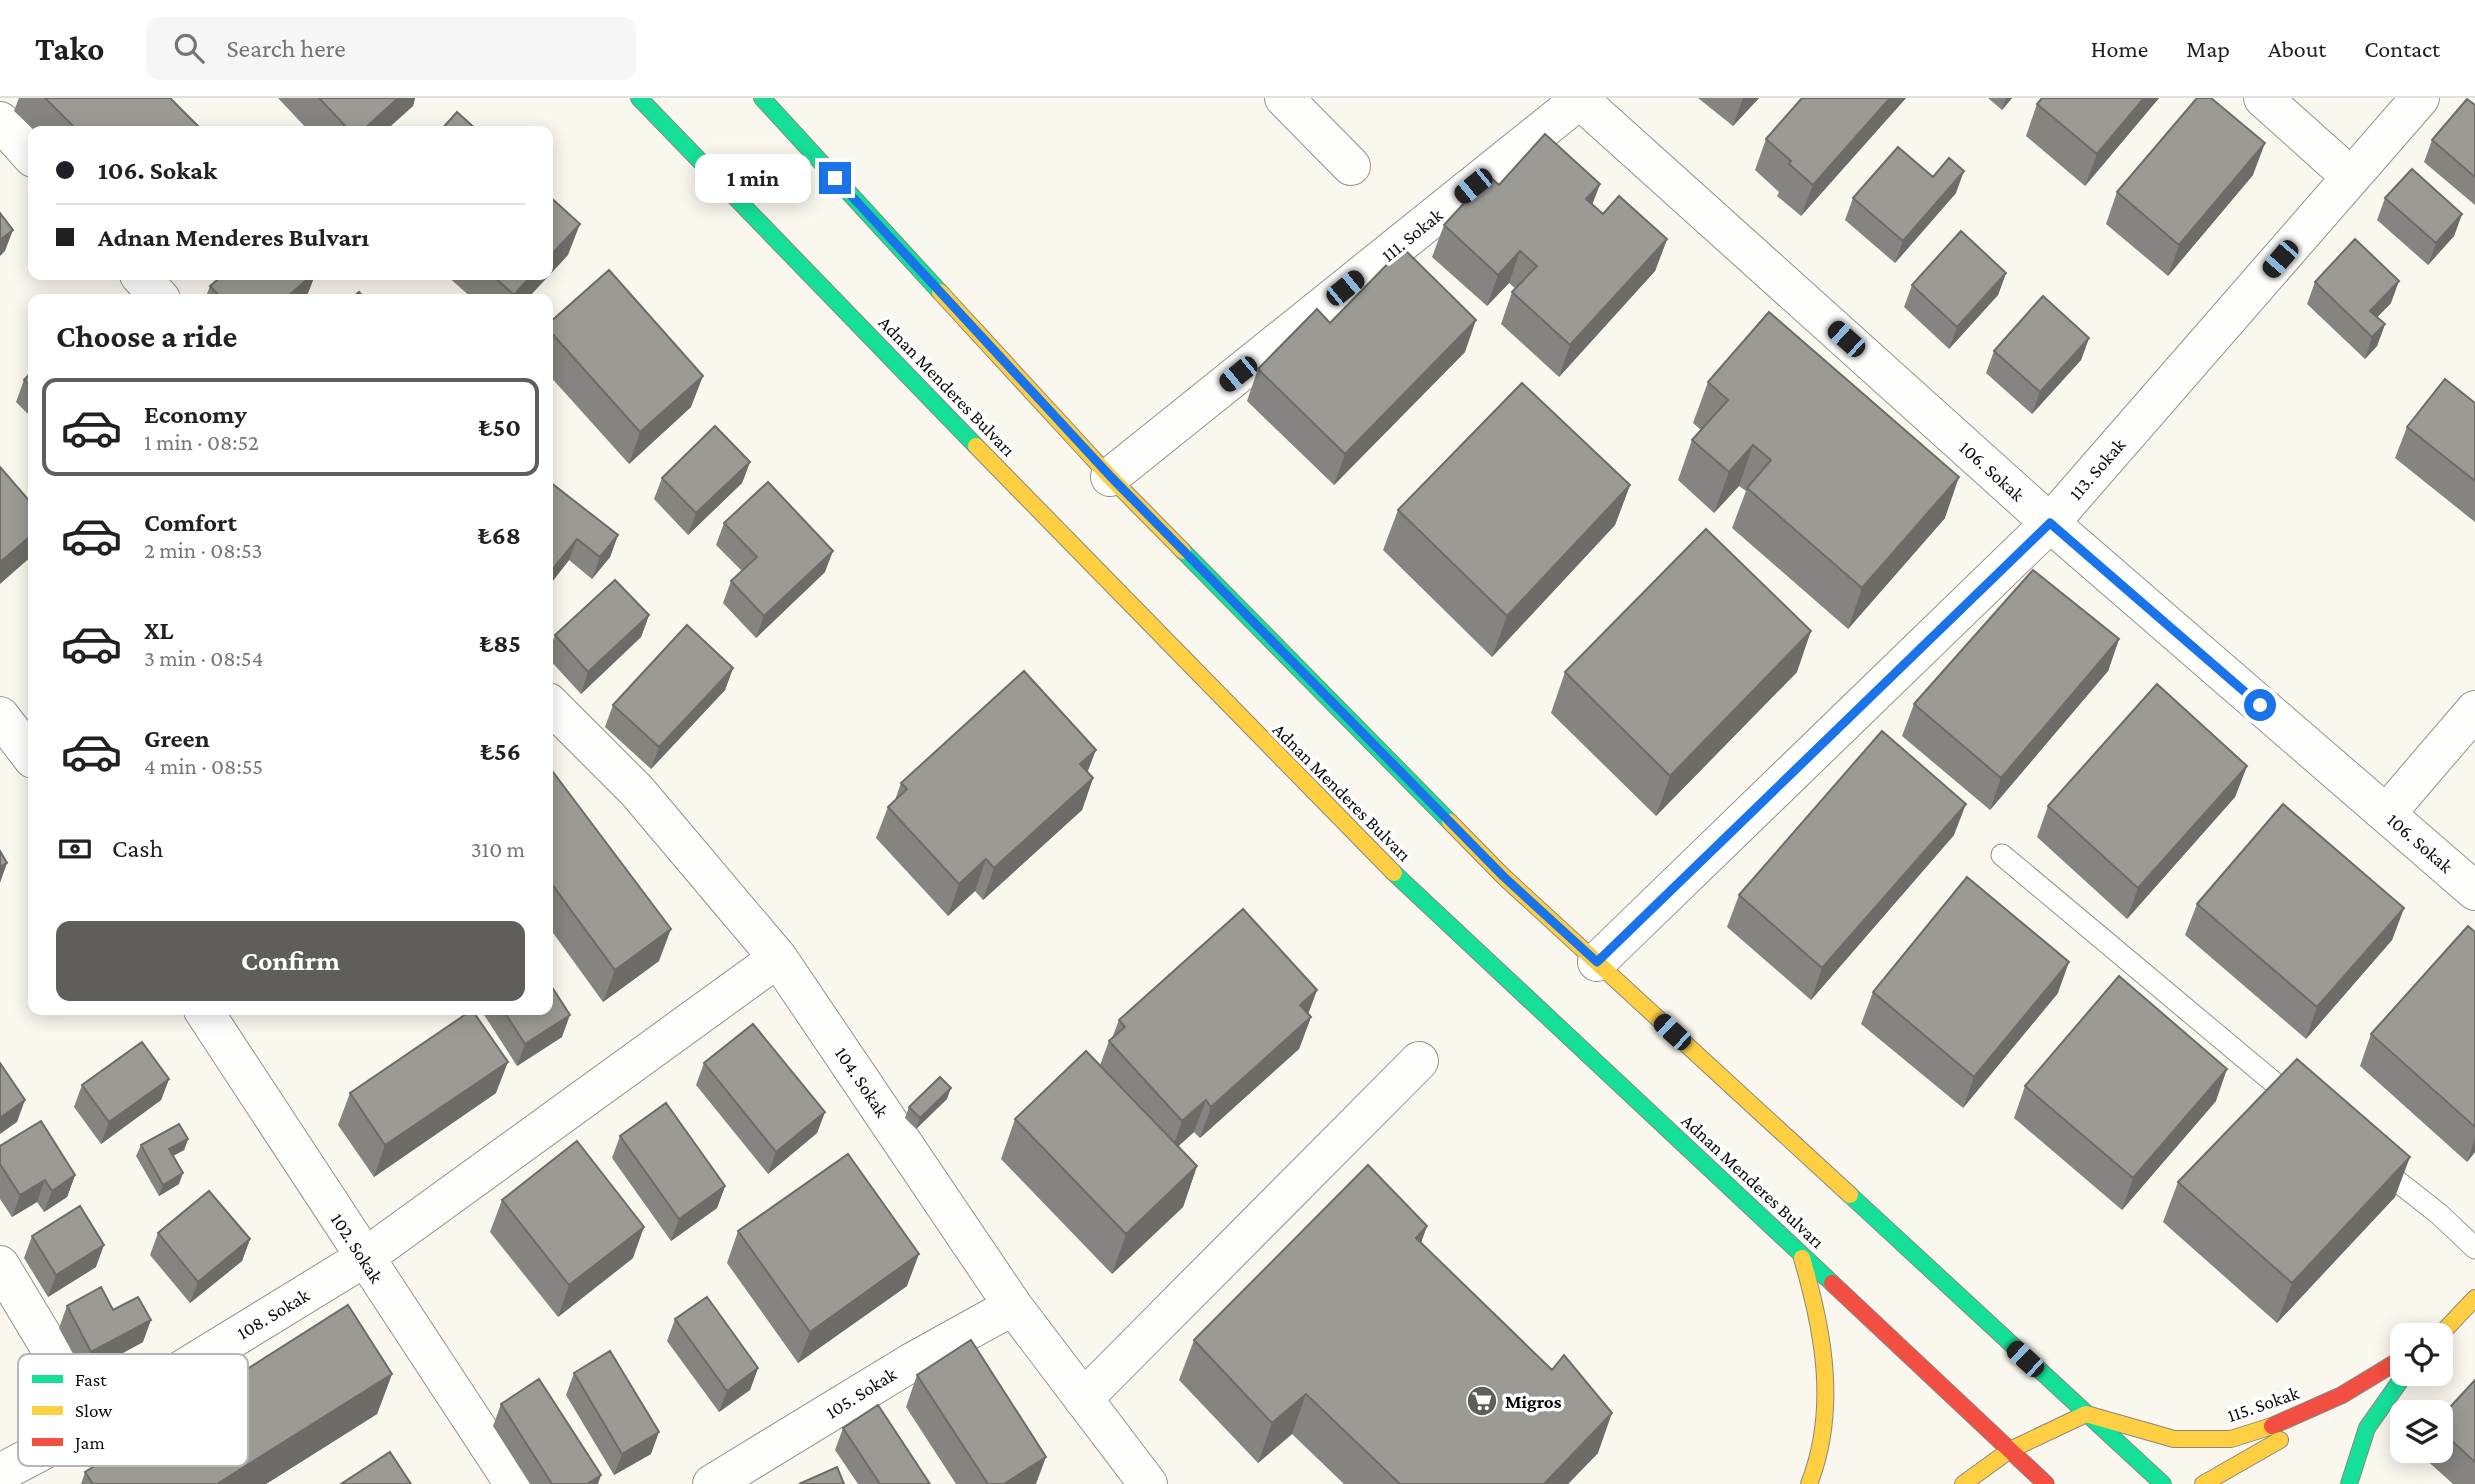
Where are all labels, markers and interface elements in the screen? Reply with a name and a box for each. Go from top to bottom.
search box [146,17,636,80]
icon: search [170,29,208,67]
text: Tako [35,30,104,67]
text: Search here [226,34,346,63]
text: Home [2091,35,2148,62]
text: Map [2186,35,2230,62]
text: About [2268,35,2326,62]
text: Contact [2364,35,2440,62]
callout: 1 min [695,154,810,202]
text: 106. Sokak [98,156,217,185]
route end [819,162,851,194]
text: 1 min [727,165,779,191]
car [1451,165,1496,207]
street label: 111. Sokak [1377,204,1447,266]
text: Adnan Menderes Bulvarı [98,223,369,252]
car [2259,236,2302,282]
car [1323,267,1368,309]
street label: Adnan Menderes Bulvarı [875,312,1019,460]
car [1824,317,1869,361]
text: Choose a ride [56,318,237,354]
car [1216,353,1261,395]
icon: car [60,396,123,459]
text: Economy [144,400,247,429]
text: ₺50 [479,413,521,442]
text: 1 min · 08:52 [144,429,259,455]
street label: 113. Sokak [2065,433,2130,504]
street label: 106. Sokak [1955,437,2029,506]
icon: car [60,504,123,567]
text: Comfort [144,508,237,537]
text: ₺68 [478,521,521,550]
text: 2 min · 08:53 [144,537,262,563]
icon: car [60,612,123,675]
text: XL [144,616,173,645]
text: ₺85 [480,629,521,658]
text: 3 min · 08:54 [144,645,263,671]
route start [2244,689,2276,721]
street label: Adnan Menderes Bulvarı [1269,719,1415,865]
icon: car [60,720,123,783]
text: Green [144,724,210,753]
text: ₺56 [480,737,521,766]
text: 4 min · 08:55 [144,753,263,779]
street label: 106. Sokak [2383,809,2458,878]
icon: cash [56,830,94,868]
text: Cash [112,834,163,863]
text: 310 m [471,836,525,862]
button: Confirm [56,921,525,1001]
car [1650,1010,1695,1054]
street label: 104. Sokak [831,1043,894,1122]
street label: Adnan Menderes Bulvarı [1678,1110,1828,1252]
street label: 102. Sokak [327,1209,388,1288]
street label: 108. Sokak [233,1284,314,1344]
map controls [2390,1323,2453,1463]
button: locate [2390,1323,2453,1386]
car [2003,1337,2048,1381]
legend [18,1354,248,1466]
street label: 105. Sokak [822,1363,901,1423]
text: Fast [75,1369,107,1390]
street label: 115. Sokak [2224,1382,2302,1426]
supermarket icon: Migros [1465,1384,1499,1418]
place label: Migros [1505,1391,1562,1412]
text: Slow [75,1400,112,1421]
button: layers [2390,1400,2453,1463]
text: Jam [73,1432,105,1453]

